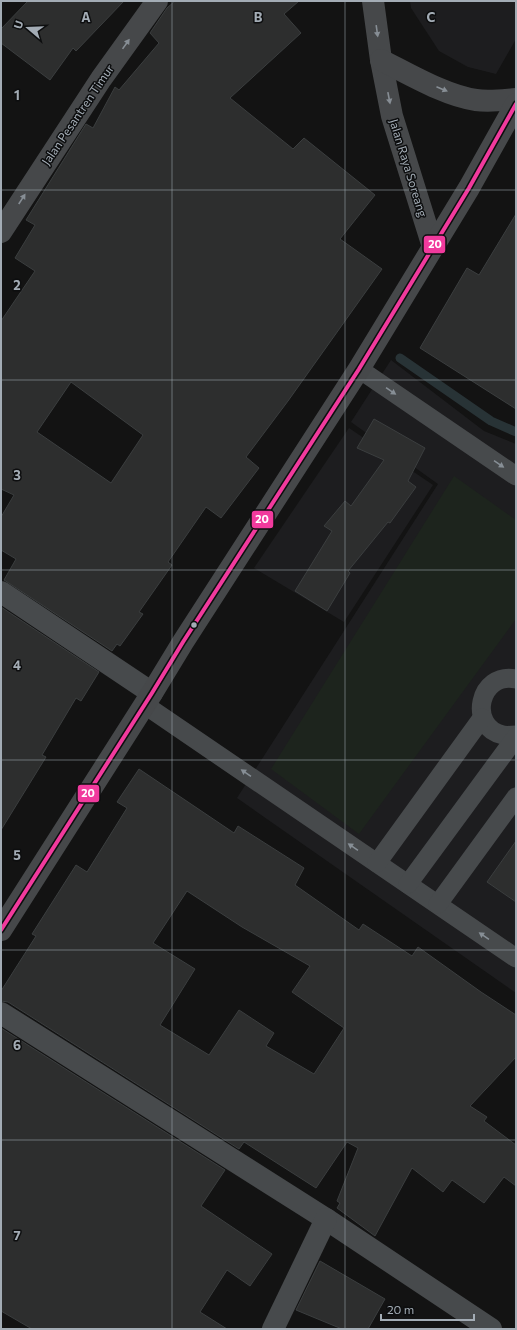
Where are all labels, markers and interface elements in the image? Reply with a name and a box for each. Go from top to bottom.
north arrow [8,8,48,48]
text: A [81,9,91,25]
text: B [254,9,263,25]
text: C [427,9,436,25]
text: U [11,19,26,30]
one-way arrow [374,25,381,37]
one-way arrow [122,39,130,50]
street label: Jalan Pesantren Timur [38,61,117,168]
one-way arrow [436,86,447,92]
text: 1 [14,87,20,103]
one-way arrow [386,92,392,105]
street label: Jalan Raya Soreang [386,117,431,219]
one-way arrow [19,193,26,205]
line badge: 20 [423,235,446,254]
text: 20 [428,237,442,250]
text: 2 [13,277,21,293]
one-way arrow [386,387,396,395]
one-way arrow [493,460,504,468]
text: 3 [13,467,21,483]
line badge: 20 [251,510,274,529]
text: 20 [255,512,269,525]
unlabelled marker [189,620,199,630]
text: 4 [13,657,21,673]
one-way arrow [241,769,251,777]
line badge: 20 [77,784,100,803]
text: 20 [81,786,95,799]
one-way arrow [348,843,358,851]
text: 5 [13,847,21,863]
one-way arrow [479,932,489,940]
text: 6 [13,1037,21,1053]
text: 7 [13,1227,21,1243]
scale bar [381,1296,474,1322]
text: 20 m [387,1302,414,1316]

